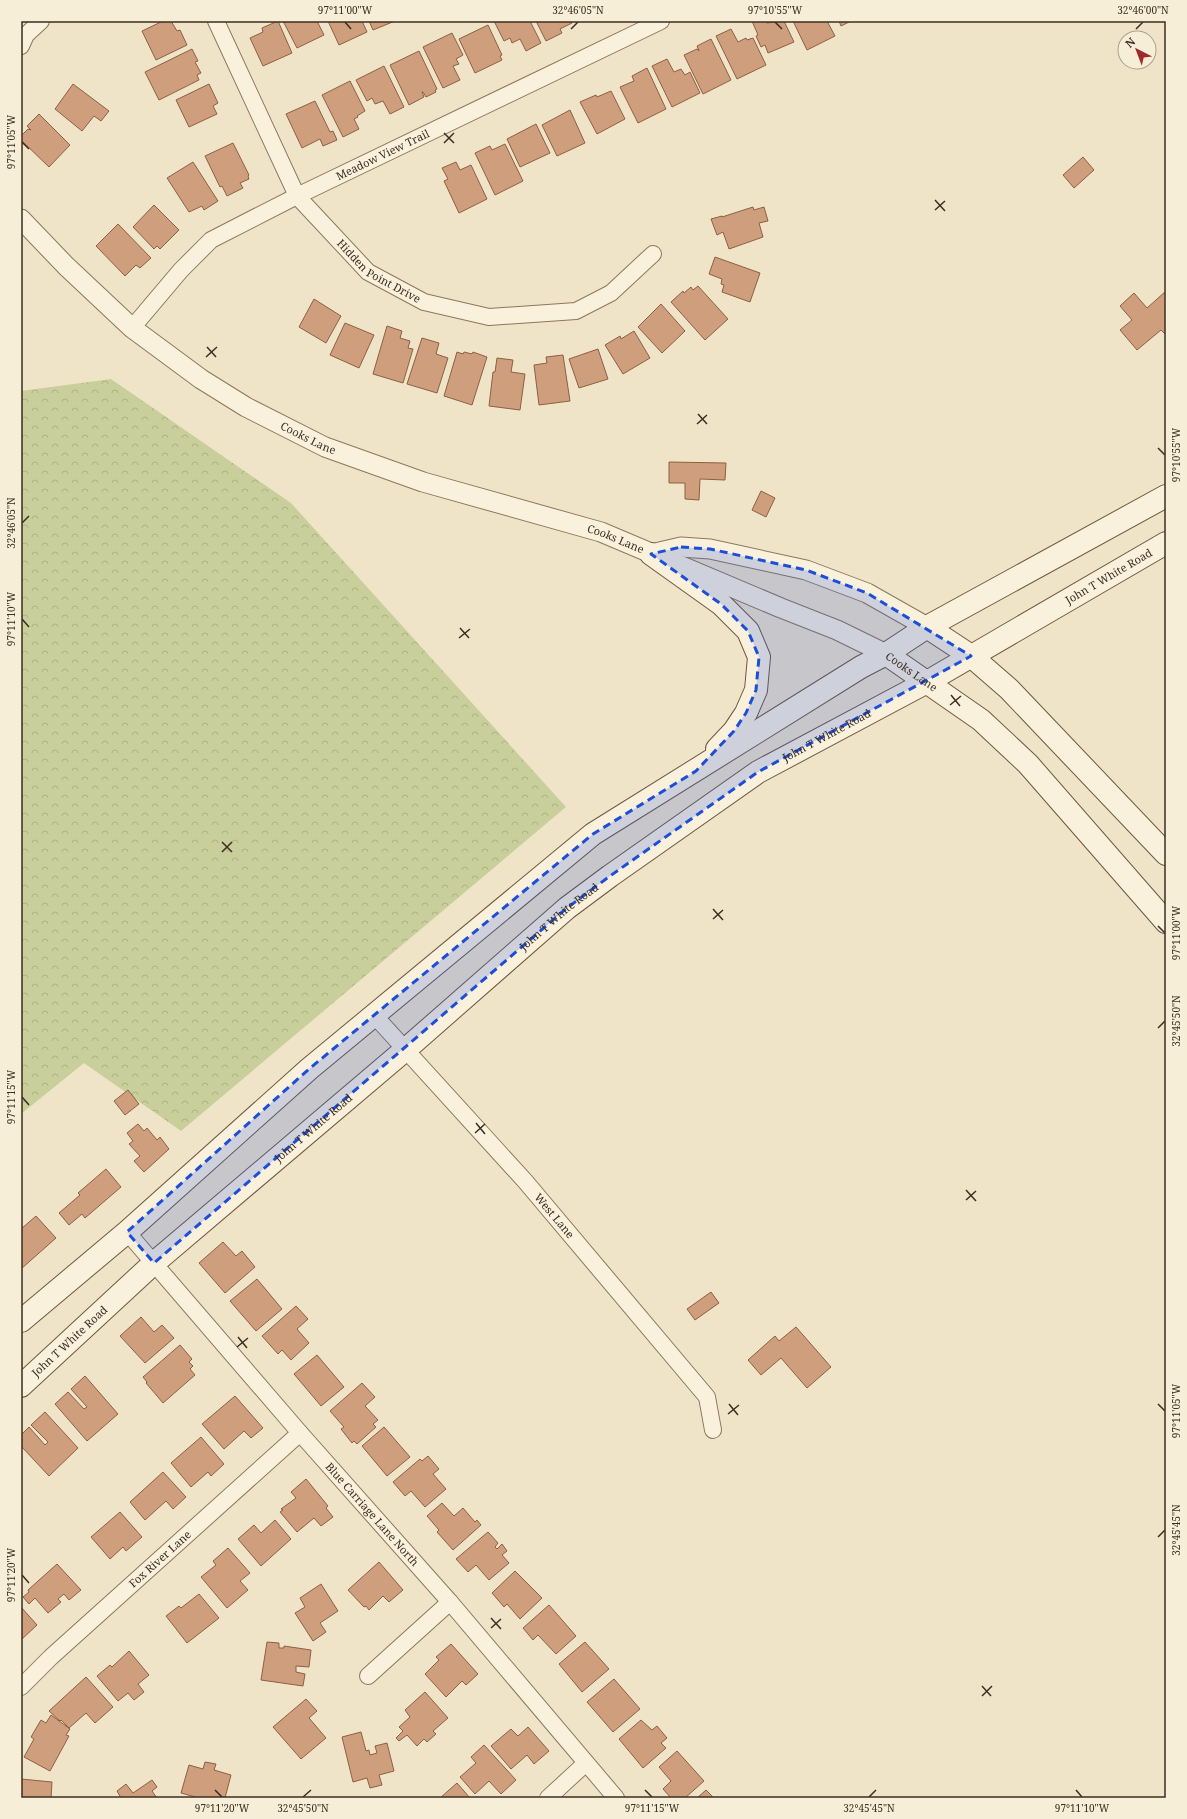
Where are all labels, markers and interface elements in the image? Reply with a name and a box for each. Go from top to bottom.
text: 97°11'00"W [318,3,373,17]
text: 32°46'05"N [552,3,604,17]
text: 97°10'55"W [748,3,803,17]
text: 32°46'00"N [1117,3,1169,17]
north arrow [1117,30,1157,70]
text: N [1122,34,1138,51]
text: 97°11'05"W [4,114,18,169]
street label: Meadow View Trail [333,125,432,183]
street label: Hidden Point Drive [334,236,424,306]
street label: Cooks Lane [278,418,338,457]
text: 97°10'55"W [1169,427,1183,482]
text: 32°46'05"N [4,497,18,549]
street label: Cooks Lane [586,521,647,556]
street label: John T White Road [1061,545,1155,608]
text: 97°11'10"W [4,591,18,646]
street label: Cooks Lane [883,648,941,695]
street label: John T White Road [779,705,873,765]
street label: John T White Road [515,879,601,954]
text: 97°11'00"W [1169,905,1183,960]
text: 32°45'50"N [1169,995,1183,1047]
text: 97°11'15"W [4,1069,18,1124]
street label: John T White Road [270,1090,355,1166]
street label: West Lane [531,1190,578,1241]
street label: John T White Road [27,1302,110,1380]
text: 97°11'05"W [1169,1383,1183,1438]
street label: Blue Carriage Lane North [323,1459,423,1569]
text: 32°45'45"N [1169,1504,1183,1556]
street label: Fox River Lane [125,1527,194,1591]
text: 97°11'20"W [4,1547,18,1602]
text: 97°11'20"W [195,1801,250,1815]
text: 32°45'50"N [277,1801,329,1815]
text: 97°11'15"W [625,1801,680,1815]
text: 32°45'45"N [843,1801,895,1815]
text: 97°11'10"W [1055,1801,1110,1815]

